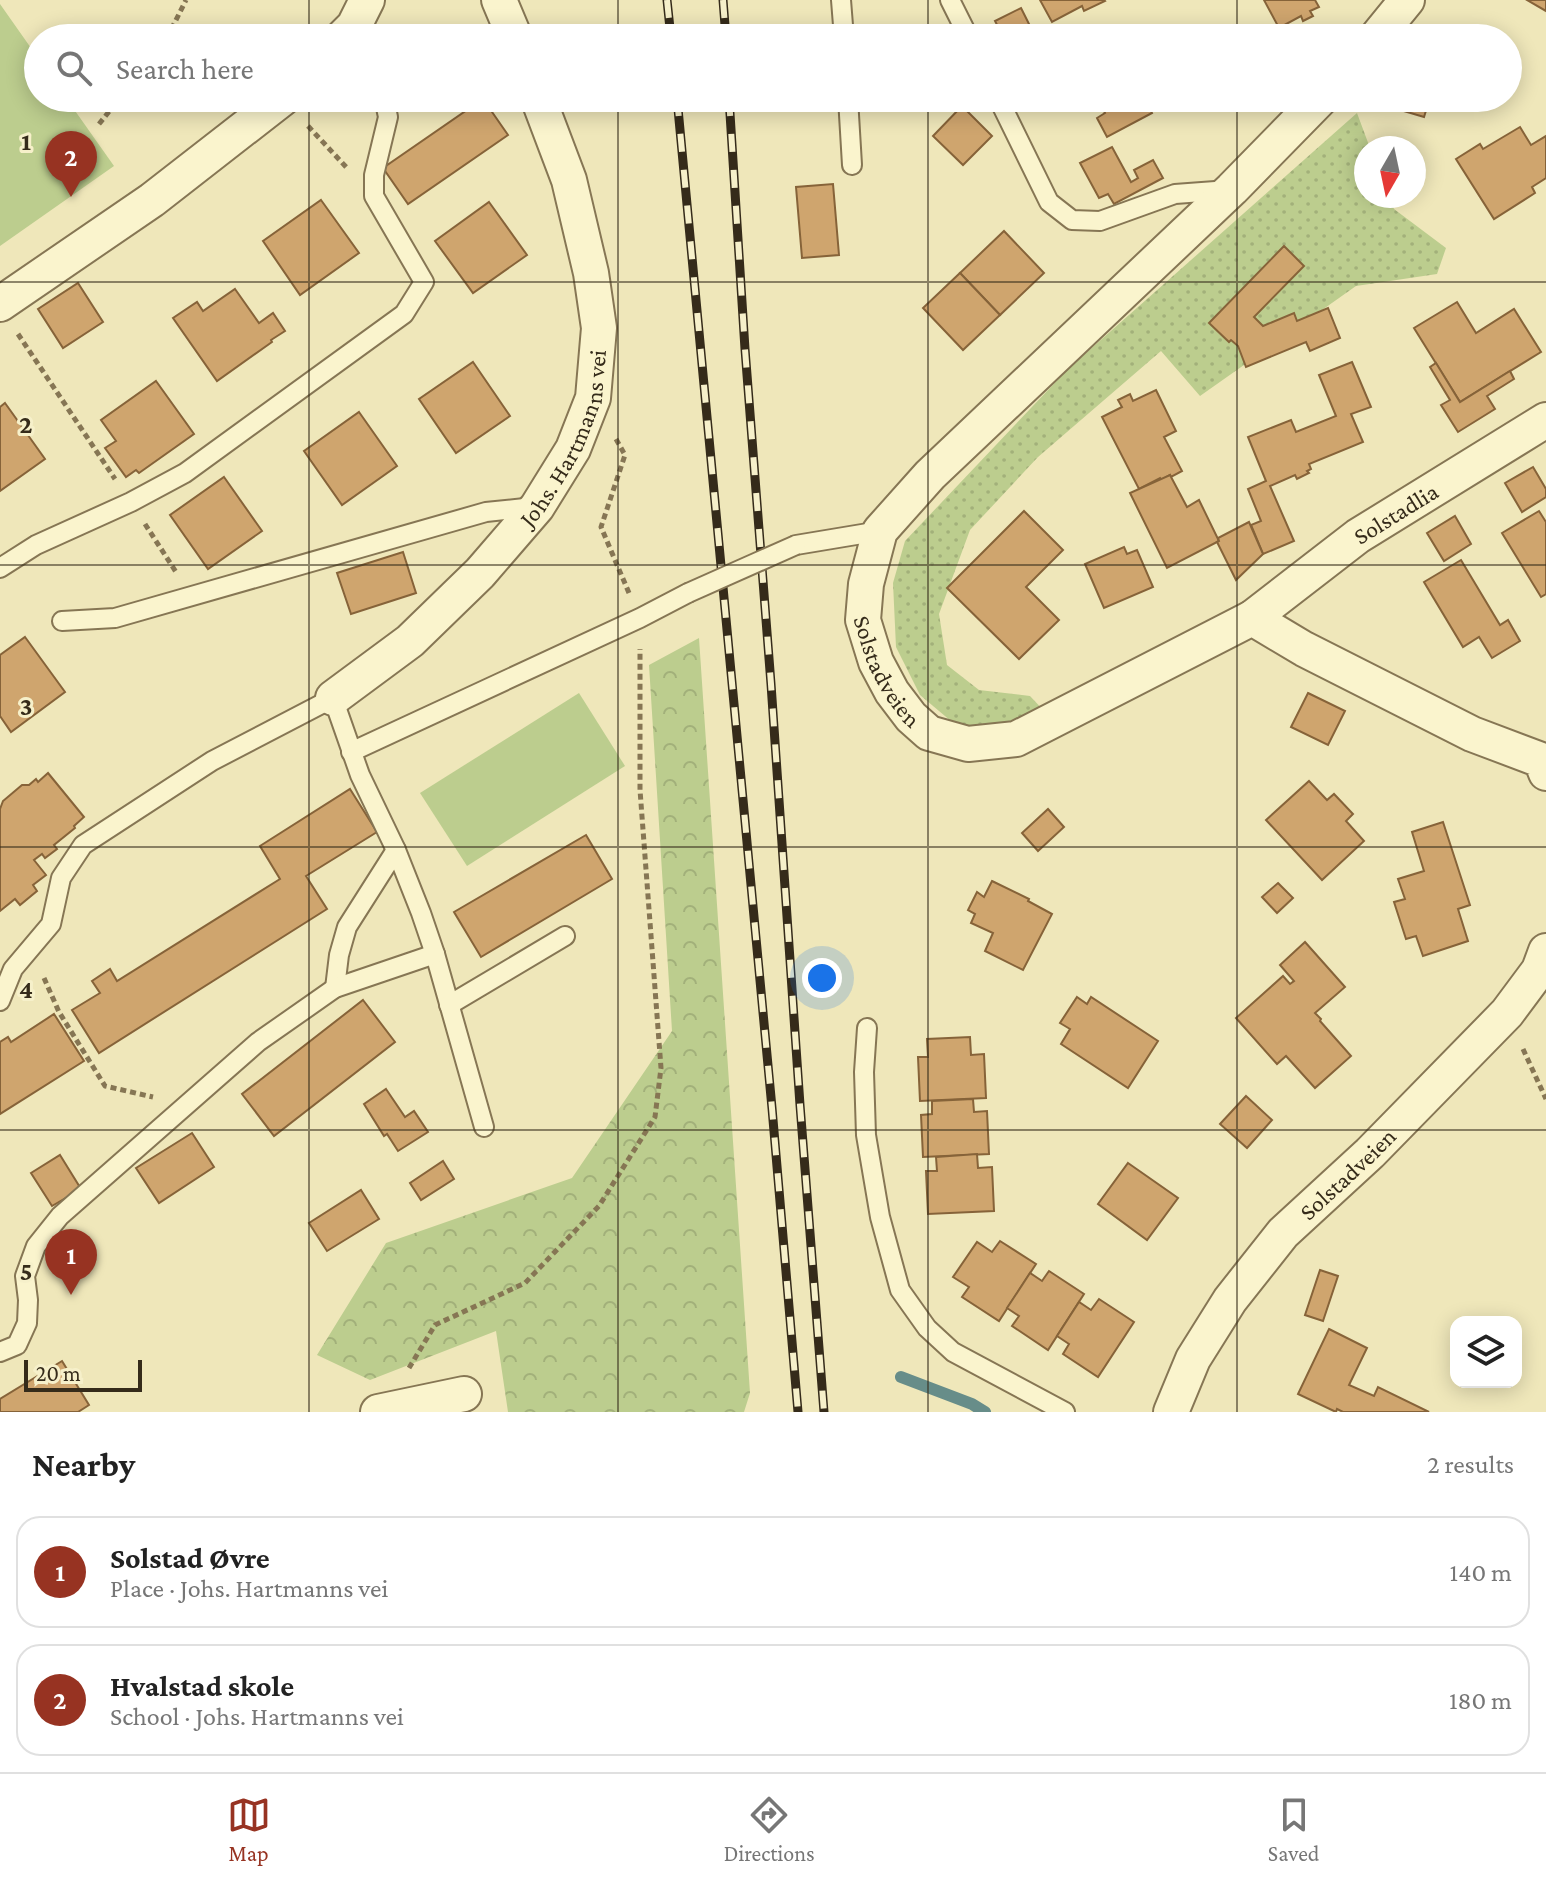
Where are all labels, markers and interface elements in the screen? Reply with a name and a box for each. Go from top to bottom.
search box [24,24,1522,112]
icon: search [52,46,96,90]
text: Search here [116,52,254,85]
text: 1 [21,127,31,156]
pin: 2 [45,131,97,197]
north arrow [1354,136,1426,208]
street label: Johs. Hartmanns vei [512,348,611,533]
text: 2 [19,410,33,439]
street label: Solstadlia [1348,477,1443,549]
street label: Solstadveien [849,612,926,733]
text: 3 [20,692,32,721]
your location [802,958,842,998]
text: 4 [19,975,33,1004]
street label: Solstadveien [1294,1122,1401,1225]
pin: 1 [45,1229,97,1295]
text: 5 [20,1257,32,1286]
map controls [1450,1316,1522,1388]
button: layers [1450,1316,1522,1388]
scale bar [24,1356,142,1392]
text: 20 m [36,1361,81,1386]
text: Nearby [32,1446,135,1483]
text: 2 results [1427,1450,1514,1479]
text: Solstad Øvre [110,1541,270,1574]
text: 1 [55,1558,65,1587]
text: 140 m [1450,1558,1512,1587]
text: Place · Johs. Hartmanns vei [110,1574,388,1603]
text: Hvalstad skole [110,1669,294,1702]
text: 2 [53,1686,67,1715]
text: 180 m [1449,1686,1512,1715]
text: School · Johs. Hartmanns vei [110,1702,404,1731]
tab: Map [227,1793,271,1866]
tab: Directions [724,1793,815,1866]
tab: Saved [1268,1793,1319,1866]

